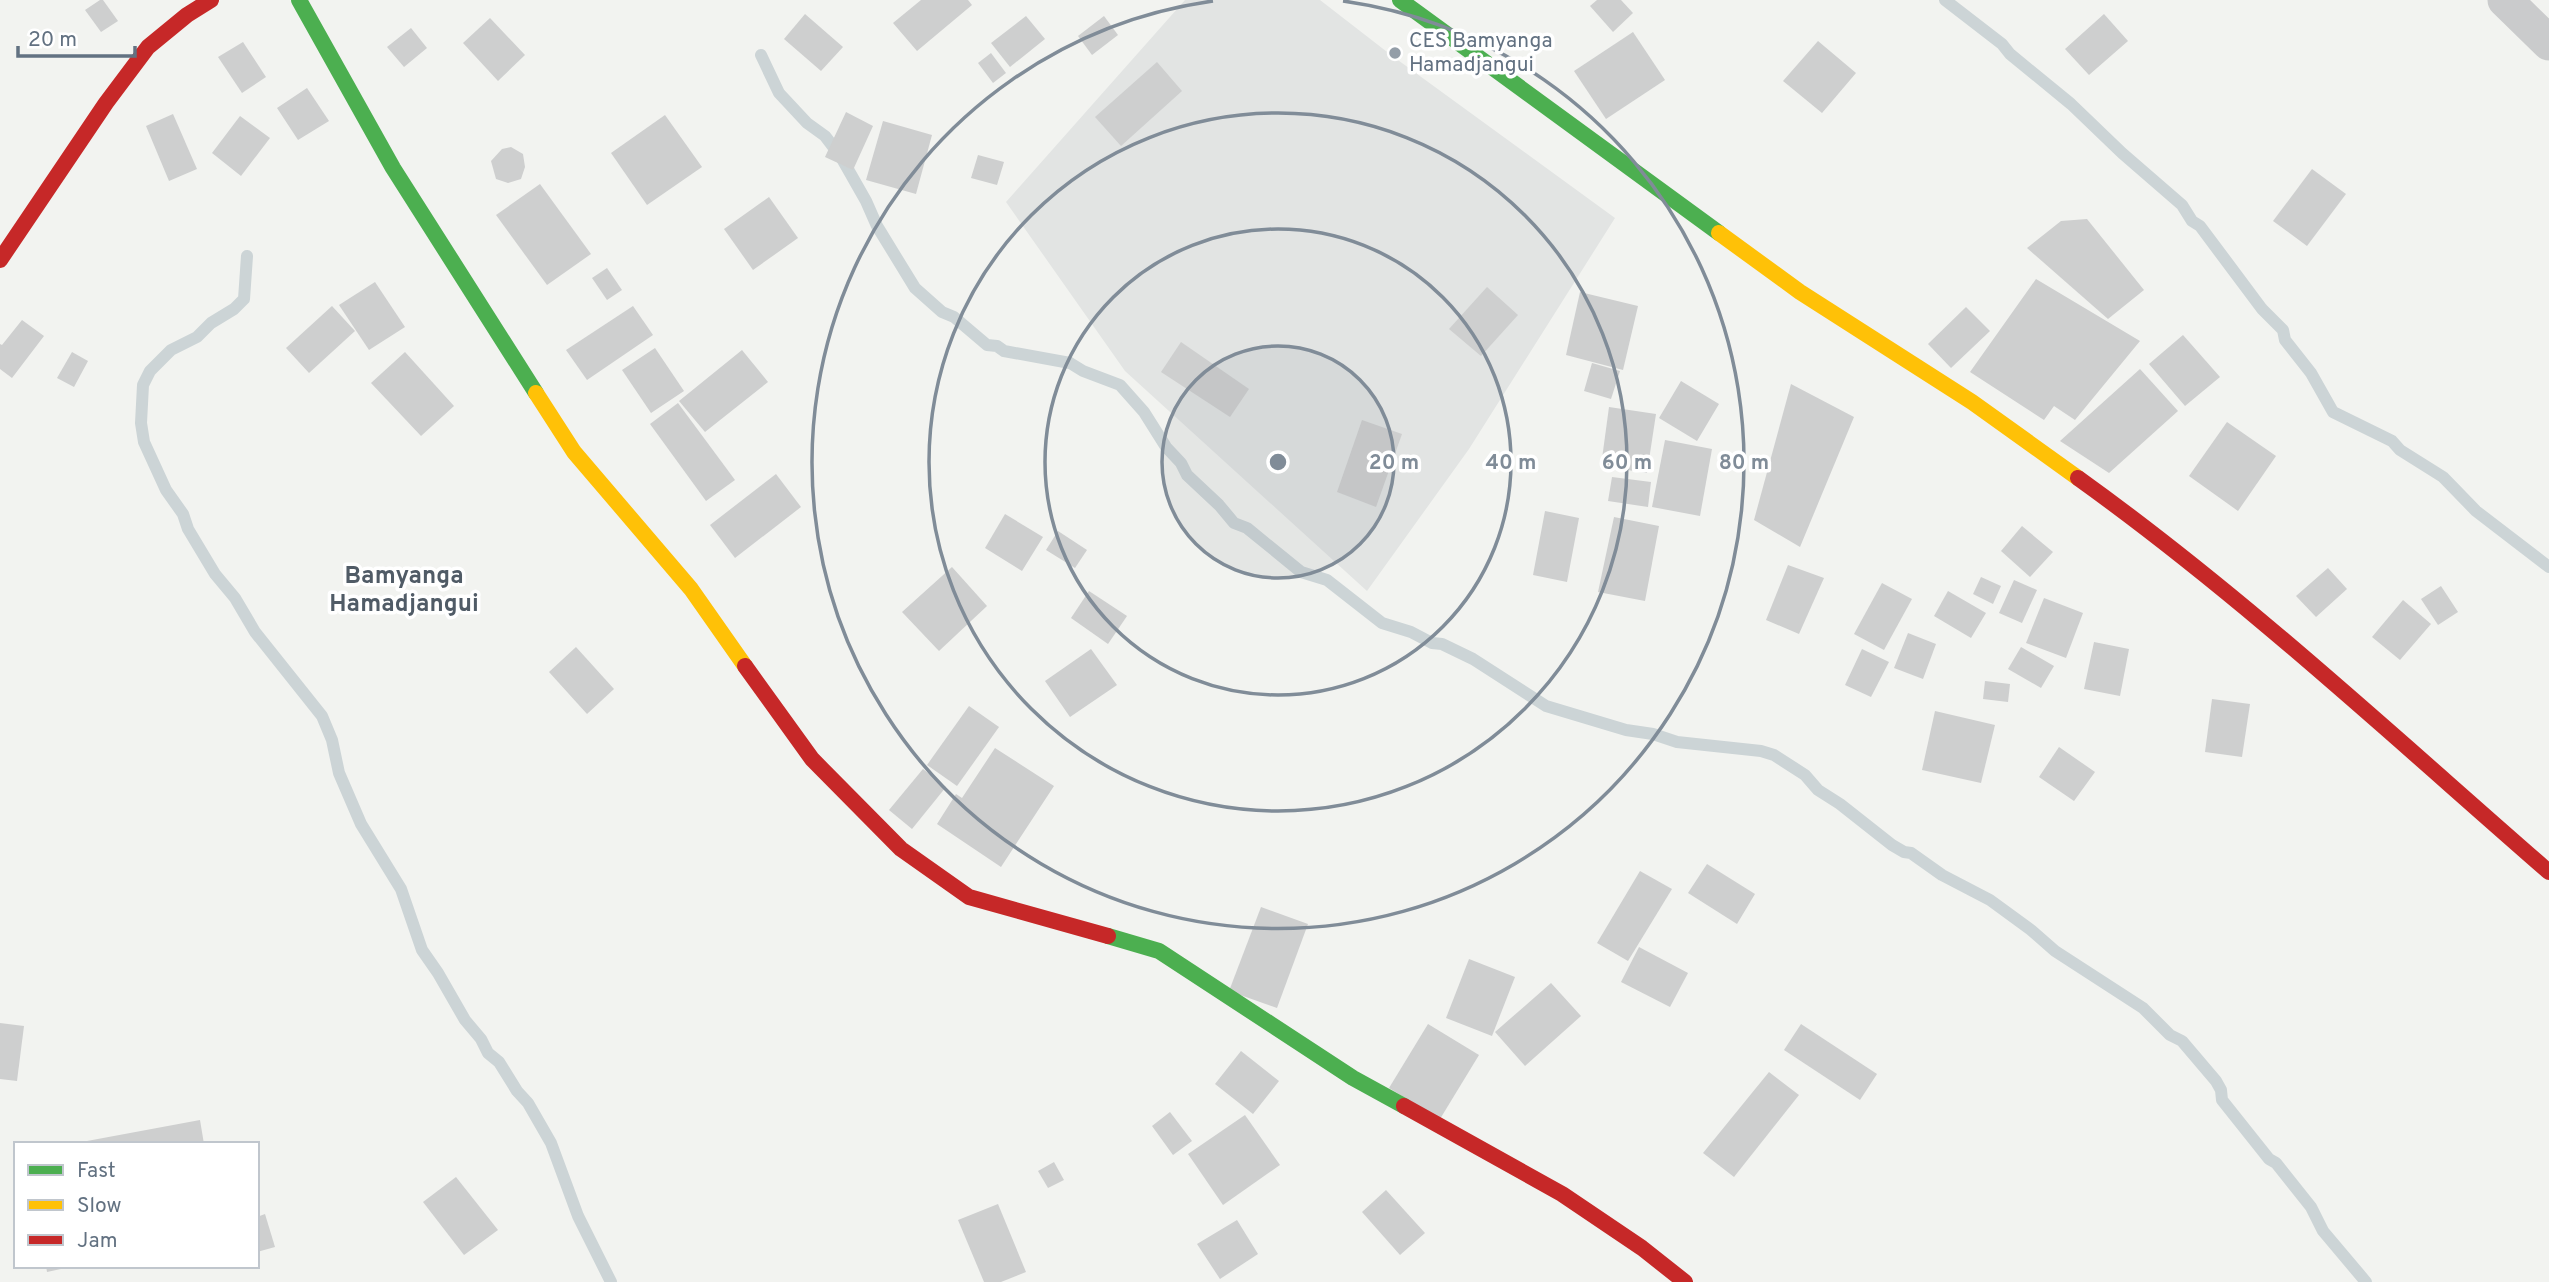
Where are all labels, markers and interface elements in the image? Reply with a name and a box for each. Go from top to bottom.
scale bar [18,14,135,58]
text: 20 m [28,27,77,54]
place label: CES Bamyanga Hamadjangui [1409,28,1552,79]
marker: CES Bamyanga Hamadjangui [1387,45,1403,61]
centre of rings [1266,450,1290,474]
text: 20 m [1369,450,1419,477]
text: 40 m [1486,450,1536,477]
text: 60 m [1602,450,1652,477]
text: 80 m [1719,450,1769,477]
district label: Bamyanga Hamadjangui [329,562,479,620]
legend [14,1142,259,1268]
text: Fast [77,1158,116,1185]
text: Slow [77,1193,122,1220]
text: Jam [77,1228,118,1255]

